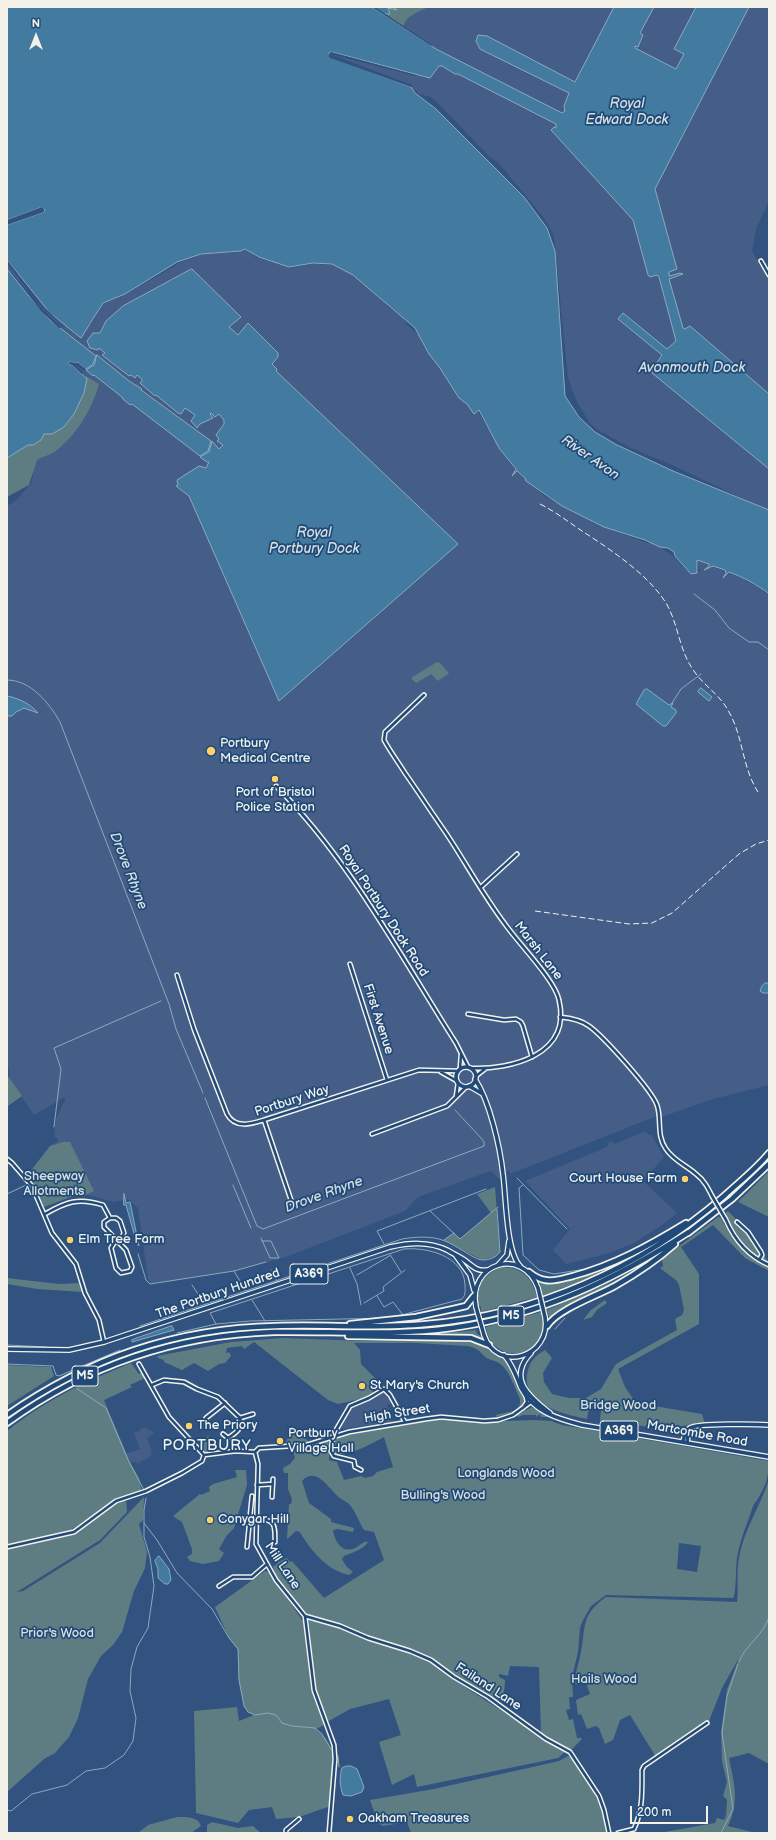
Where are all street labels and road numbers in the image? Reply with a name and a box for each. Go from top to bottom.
street label: Royal Portbury Dock Road [335,842,431,980]
street label: Marsh Lane [510,919,566,983]
street label: First Avenue [359,982,397,1056]
street label: Portbury Way [253,1082,331,1120]
road number: A369 [290,1264,328,1284]
street label: The Portbury Hundred [154,1265,282,1323]
road number: M5 [498,1306,524,1326]
road number: M5 [72,1366,98,1386]
street label: High Street [363,1401,431,1427]
street label: Martcombe Road [645,1417,749,1451]
road number: A369 [600,1421,638,1441]
street label: Mill Lane [261,1540,303,1592]
street label: Failand Lane [452,1660,524,1714]

